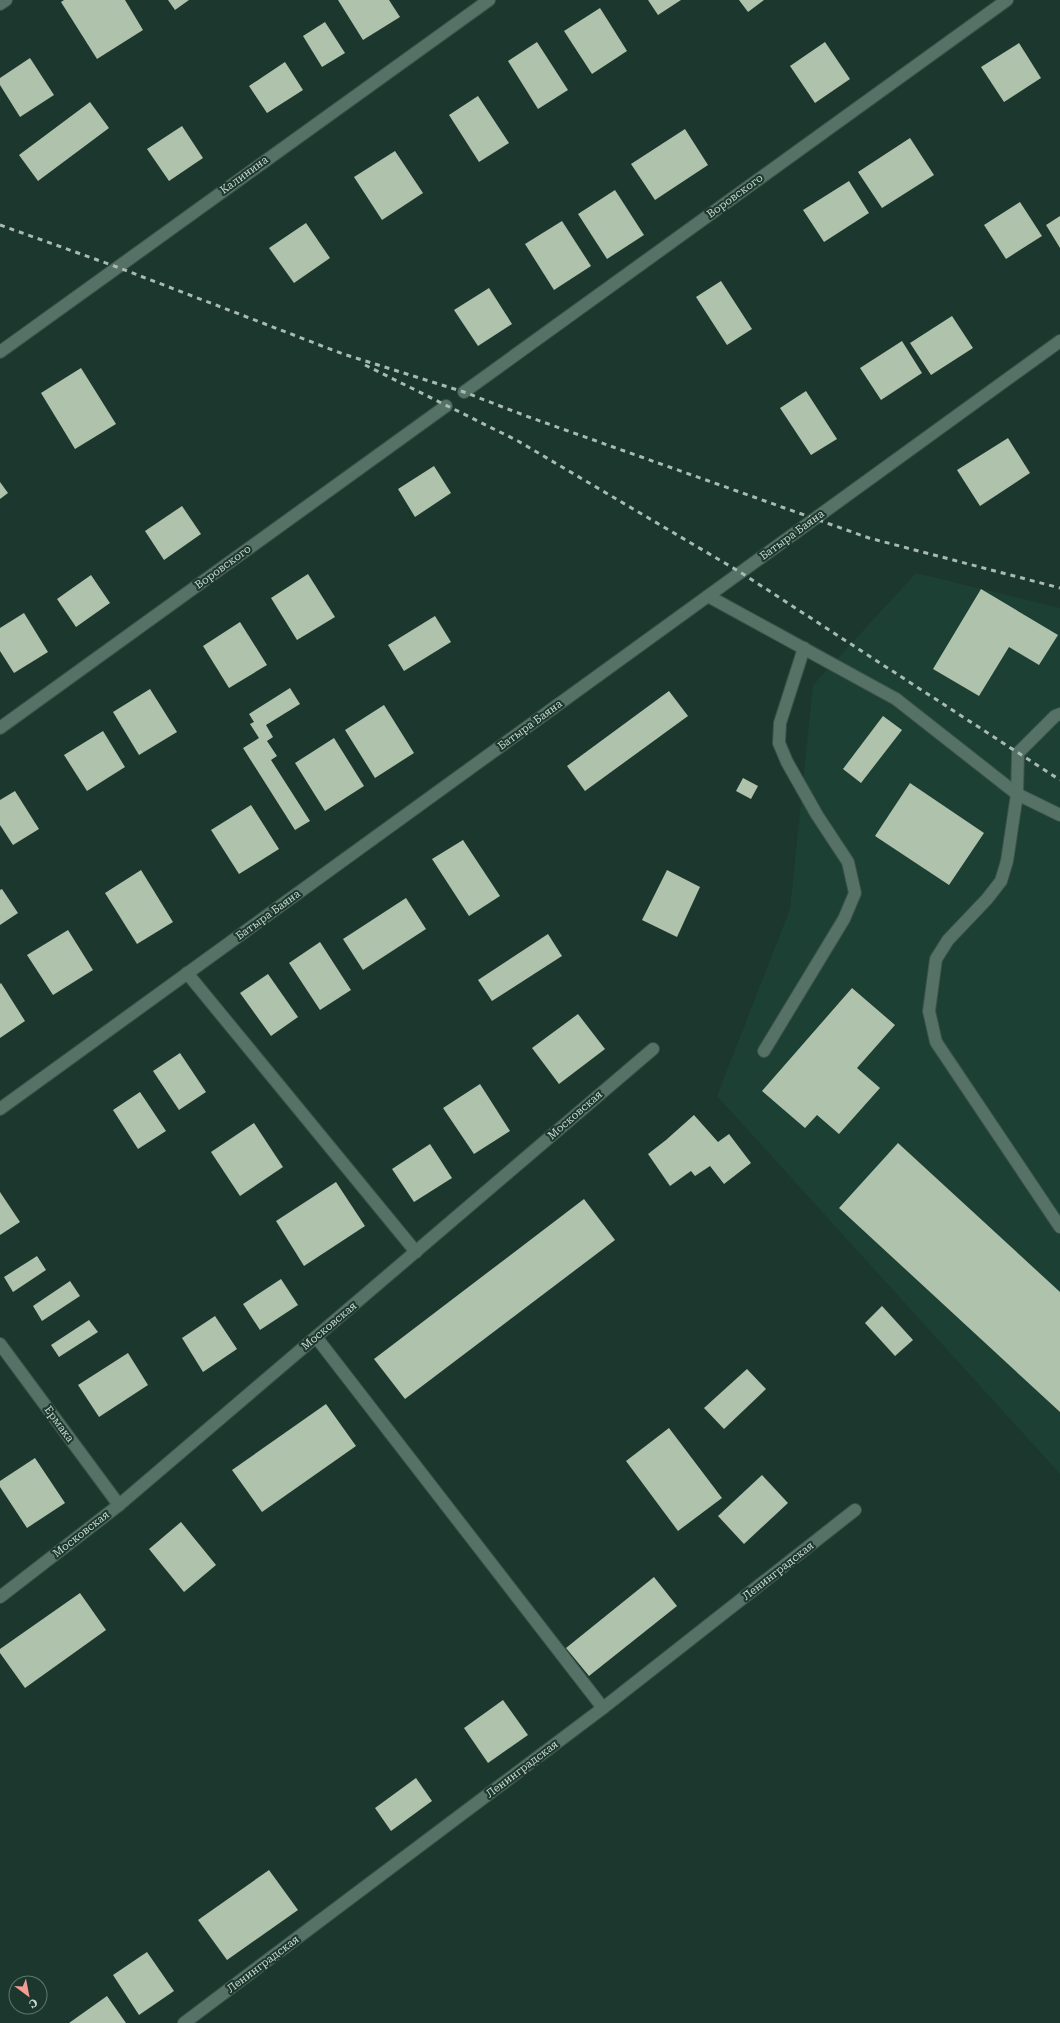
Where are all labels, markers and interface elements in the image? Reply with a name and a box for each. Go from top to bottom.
street label: Калинина [218,153,271,197]
street label: Воровского [704,171,766,221]
street label: Батыра Баяна [757,507,827,563]
street label: Воровского [192,542,254,592]
street label: Батыра Баяна [495,697,565,753]
street label: Батыра Баяна [233,887,303,943]
street label: Московская [545,1088,605,1142]
street label: Московская [299,1299,359,1353]
street label: Ермака [41,1403,77,1445]
street label: Московская [50,1508,112,1560]
street label: Ленинградская [740,1539,816,1603]
street label: Ленинградская [483,1738,561,1800]
street label: Ленинградская [224,1933,302,1995]
north arrow [8,1975,48,2015]
text: С [26,1996,40,2011]

